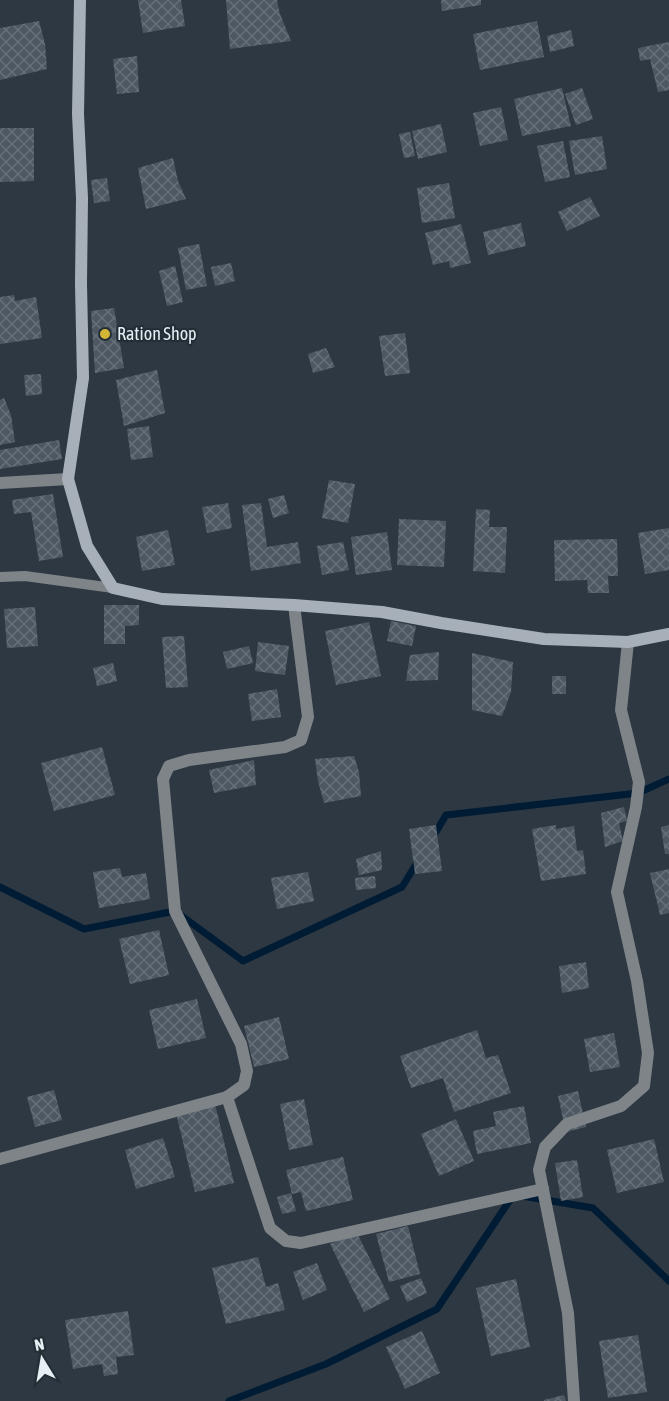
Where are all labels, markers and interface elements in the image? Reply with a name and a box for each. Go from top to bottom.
place label: Ration Shop [117,323,197,344]
marker: Ration Shop [98,327,112,341]
north arrow [12,1329,72,1389]
text: N [33,1335,45,1354]

